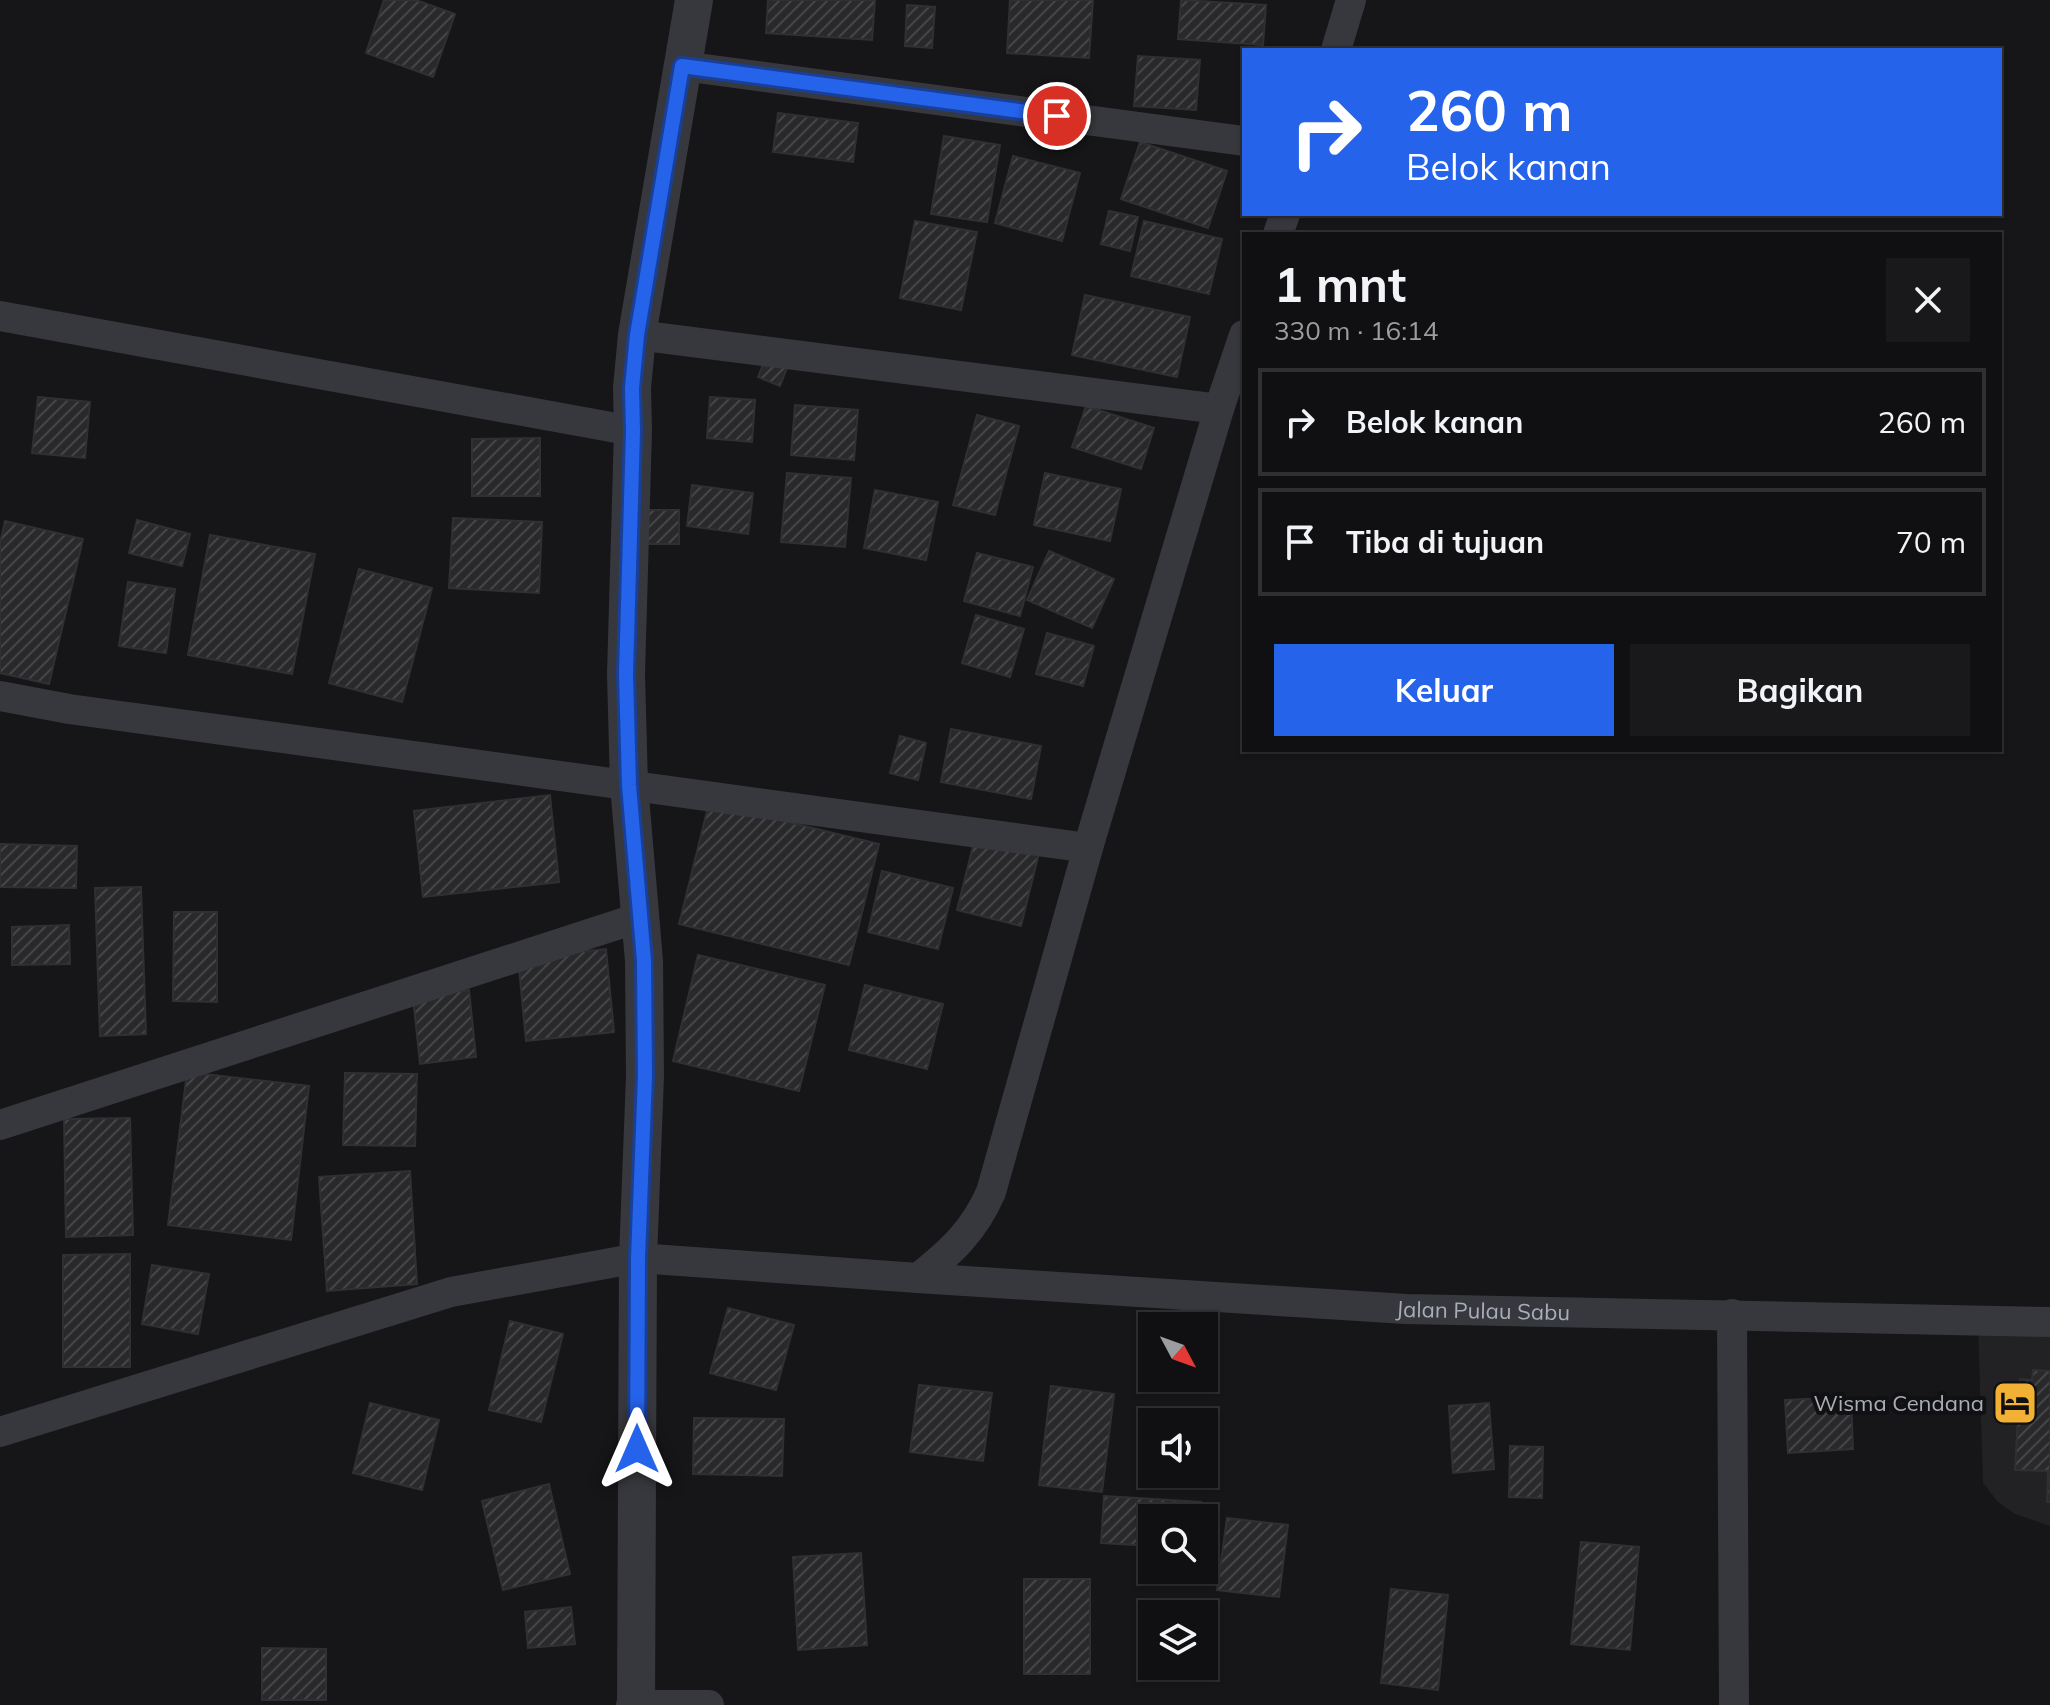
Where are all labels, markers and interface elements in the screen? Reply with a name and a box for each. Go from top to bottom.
text: 260 m [1406,75,1573,145]
icon: right [1274,80,1378,184]
pin [1023,82,1091,150]
icon: arrive [1035,94,1079,138]
text: Belok kanan [1406,144,1611,189]
text: 1 mnt [1274,254,1406,314]
button: close [1886,258,1970,342]
text: 330 m · 16:14 [1274,314,1438,347]
icon: right [1278,400,1322,444]
text: Belok kanan [1346,403,1523,441]
text: 260 m [1878,403,1966,441]
icon: arrive [1278,520,1322,564]
text: Tiba di tujuan [1346,523,1544,561]
text: 70 m [1896,523,1966,561]
button: Keluar [1274,644,1614,736]
button: Bagikan [1630,644,1970,736]
street label: Jalan Pulau Sabu [1395,1294,1570,1326]
north arrow [1138,1312,1218,1392]
map controls [1138,1312,1218,1680]
hotel icon: Wisma Cendana [1991,1379,2039,1427]
place label: Wisma Cendana [1813,1389,1984,1417]
position arrow [595,1407,679,1491]
button: sound [1138,1408,1218,1488]
button: search [1138,1504,1218,1584]
button: layers [1138,1600,1218,1680]

